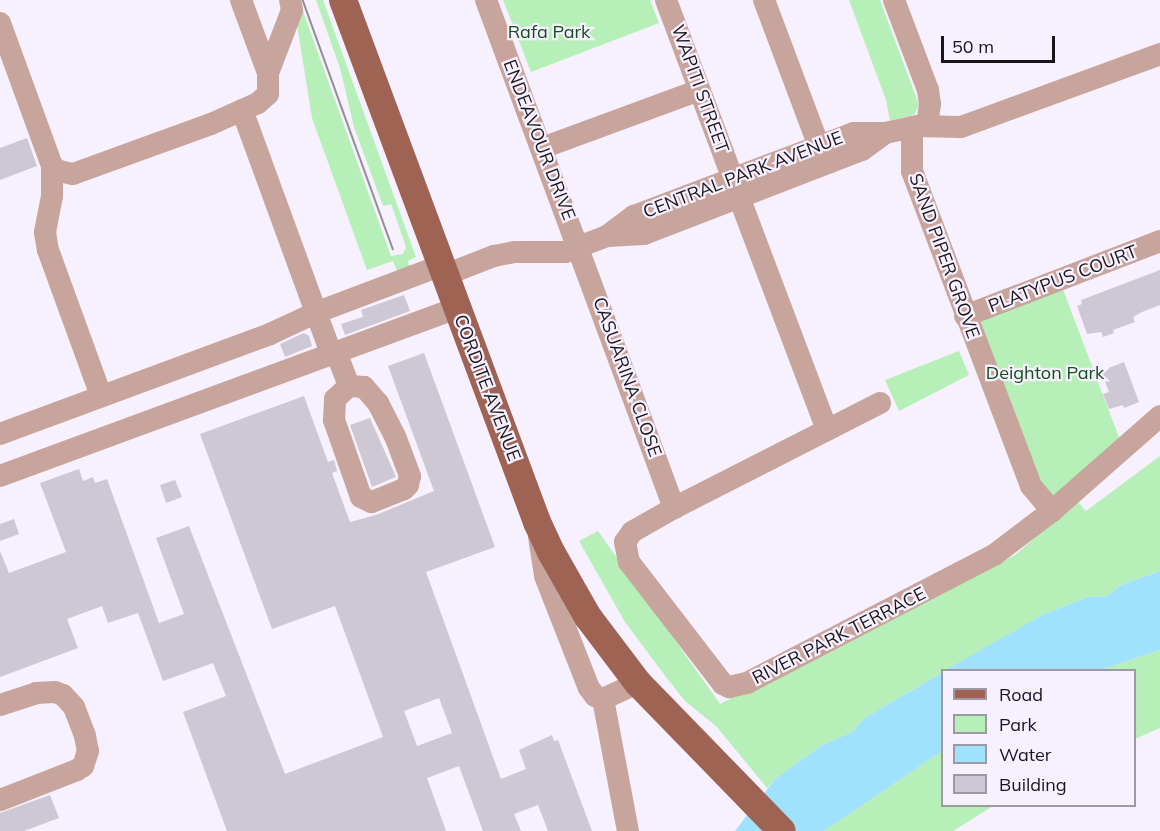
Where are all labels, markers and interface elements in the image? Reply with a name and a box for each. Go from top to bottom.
park label: Rafa Park [508,21,590,43]
street label: WAPITI STREET [667,22,733,156]
scale bar [944,24,1058,62]
text: 50 m [952,35,994,58]
street label: ENDEAVOUR DRIVE [498,57,580,223]
street label: CENTRAL PARK AVENUE [640,127,846,223]
street label: SAND PIPER GROVE [904,171,984,341]
street label: PLATYPUS COURT [985,241,1141,317]
street label: CASUARINA CLOSE [588,294,666,460]
street label: CORDITE AVENUE [449,312,525,464]
park label: Deighton Park [986,362,1104,384]
street label: RIVER PARK TERRACE [749,583,929,689]
legend [941,669,1136,807]
text: Road [999,683,1043,706]
text: Park [999,713,1037,736]
text: Water [999,743,1051,766]
text: Building [999,773,1067,796]

